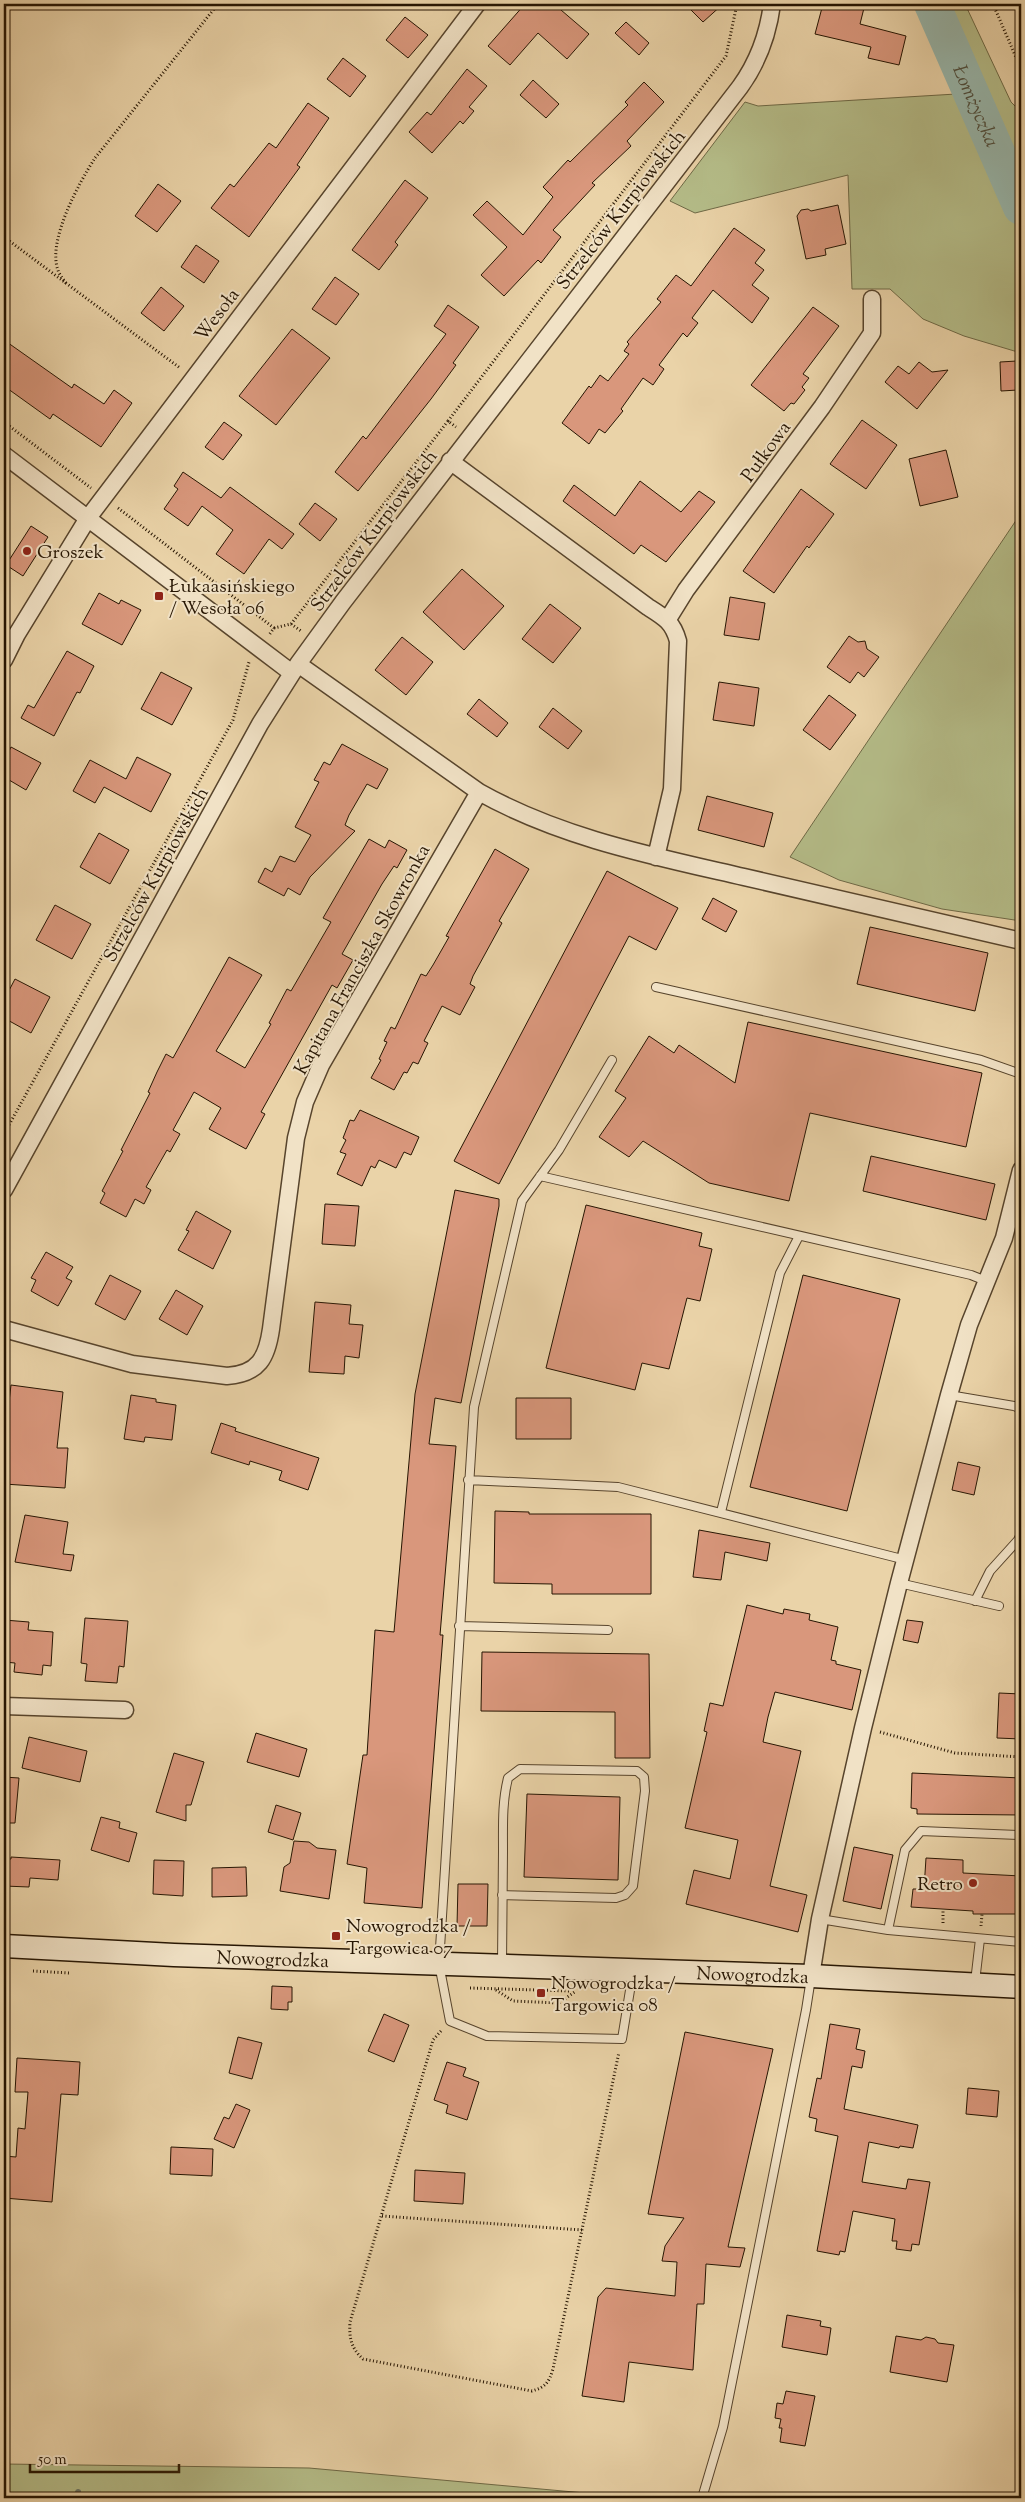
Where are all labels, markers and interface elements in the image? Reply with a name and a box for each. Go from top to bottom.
water label: Łomżyczka [943,61,1005,152]
street label: Strzelców Kurpiowskich [551,125,693,296]
street label: Wesoła [189,283,247,348]
street label: Pułkowa [736,416,799,489]
street label: Strzelców Kurpiowskich [305,445,445,618]
place label: Groszek [37,540,104,567]
marker: Groszek [21,545,33,557]
place label: Łukaasińskiego / Wesoła 06 [169,574,295,623]
marker: Łukaasińskiego / Wesoła 06 [153,590,165,602]
street label: Strzelców Kurpiowskich [98,783,217,968]
street label: Kapitana Franciszka Skowronka [288,840,438,1080]
place label: Retro [917,1872,963,1899]
marker: Retro [967,1877,979,1889]
place label: Nowogrodzka / Targowica 07 [346,1914,471,1963]
marker: Nowogrodzka / Targowica 07 [330,1930,342,1942]
street label: Nowogrodzka [216,1945,330,1976]
street label: Nowogrodzka [696,1961,809,1992]
place label: Nowogrodzka / Targowica 08 [551,1971,676,2020]
marker: Nowogrodzka / Targowica 08 [535,1987,547,1999]
scale bar [30,2442,179,2474]
text: 50 m [37,2450,67,2471]

